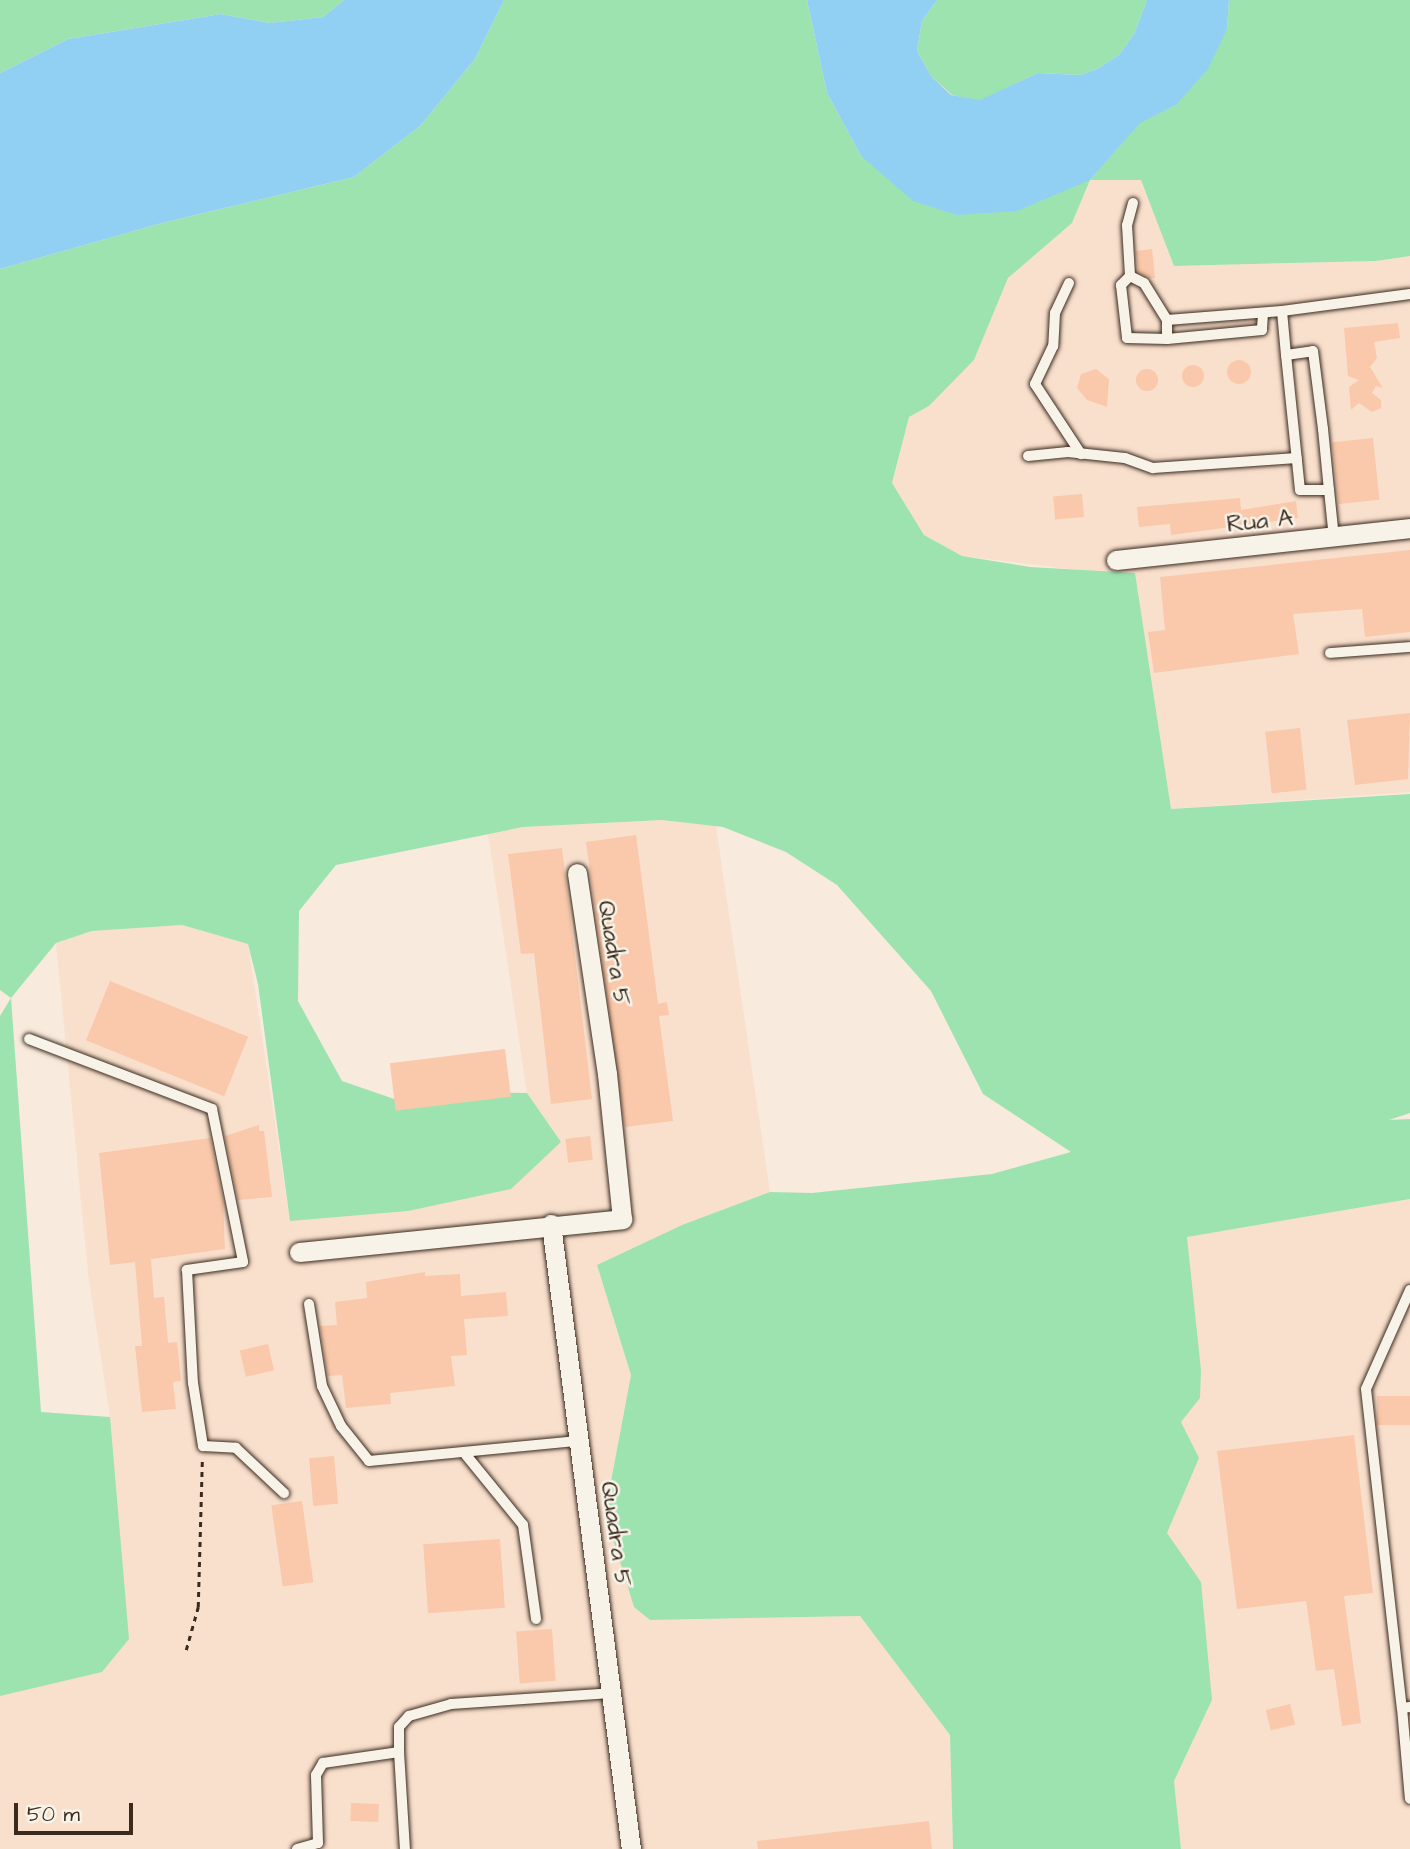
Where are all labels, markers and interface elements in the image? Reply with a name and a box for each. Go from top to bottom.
street label: Rua A [1225,504,1295,540]
street label: Quadra 5 [590,898,636,1008]
street label: Quadra 5 [593,1480,637,1588]
scale bar [18,1790,136,1834]
text: 50 m [27,1800,80,1829]

